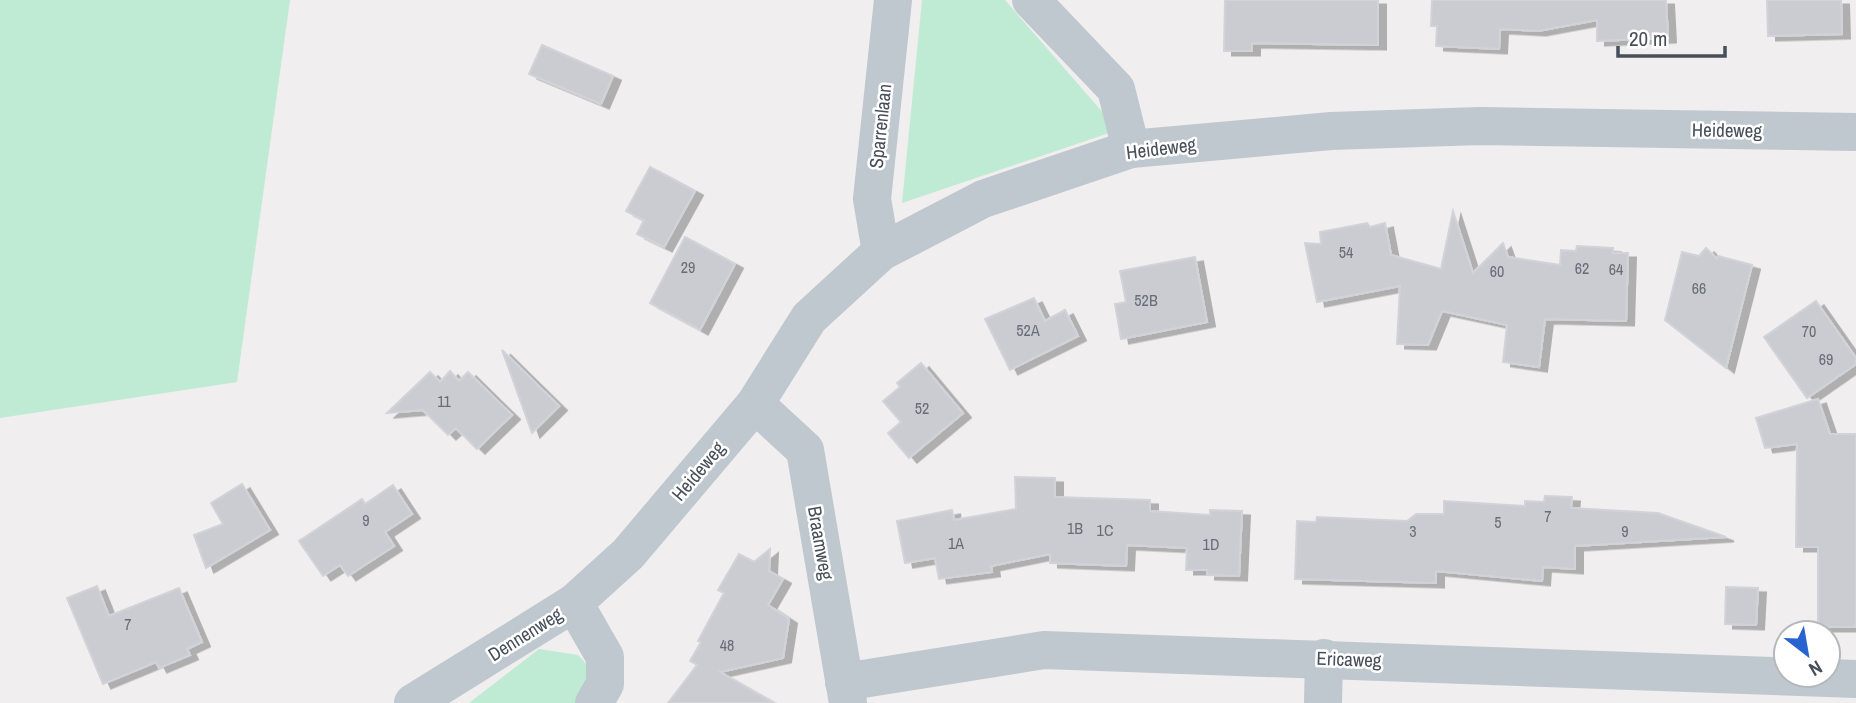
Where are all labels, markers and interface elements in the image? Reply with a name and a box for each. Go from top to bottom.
scale bar [1618,14,1725,58]
text: 20 m [1629,24,1667,53]
street label: Sparrenlaan [863,82,897,170]
street label: Heideweg [1692,116,1763,144]
street label: Heideweg [1125,131,1198,165]
house number: 54 [1339,241,1353,263]
house number: 29 [681,256,695,278]
house number: 62 [1575,257,1589,279]
house number: 64 [1609,258,1623,280]
house number: 60 [1490,260,1504,282]
house number: 66 [1692,277,1706,299]
house number: 52B [1134,289,1158,311]
house number: 52A [1016,319,1040,341]
house number: 70 [1802,320,1816,342]
house number: 69 [1819,348,1833,370]
house number: 11 [437,390,452,412]
house number: 52 [915,397,929,419]
street label: Heideweg [665,436,731,506]
street label: Braamweg [802,504,840,582]
house number: 7 [1544,505,1552,527]
house number: 9 [362,509,370,531]
house number: 5 [1494,511,1502,533]
house number: 1B [1067,517,1083,539]
house number: 1C [1097,519,1113,541]
house number: 3 [1409,520,1417,542]
house number: 9 [1621,520,1629,542]
house number: 1A [948,532,964,554]
house number: 1D [1203,533,1219,555]
street label: Dennenweg [483,601,567,667]
house number: 7 [124,613,132,635]
north arrow [1772,619,1842,689]
house number: 48 [720,634,734,656]
street label: Ericaweg [1316,645,1382,673]
text: N [1804,655,1827,683]

